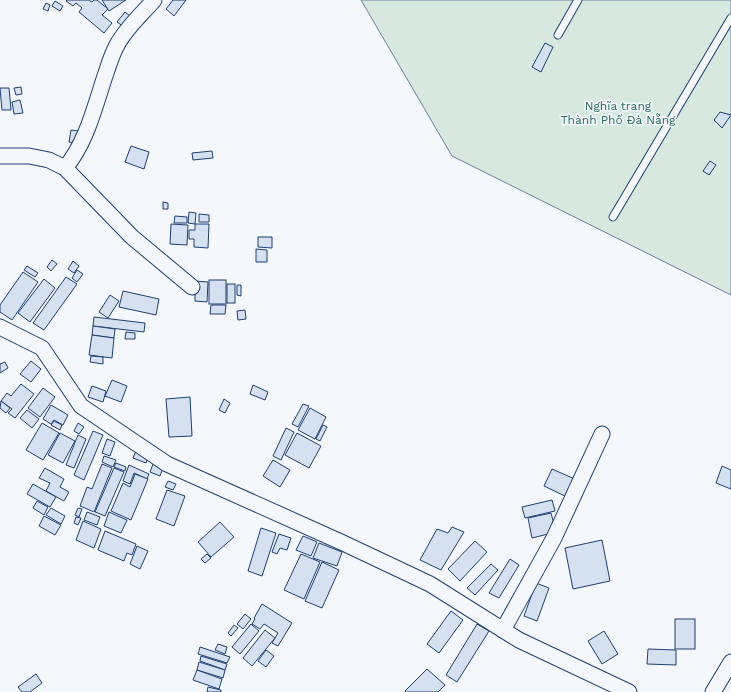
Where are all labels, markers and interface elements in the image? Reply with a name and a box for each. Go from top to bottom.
park label: Nghĩa trang Thành Phố Đà Nẵng [560,99,676,127]

